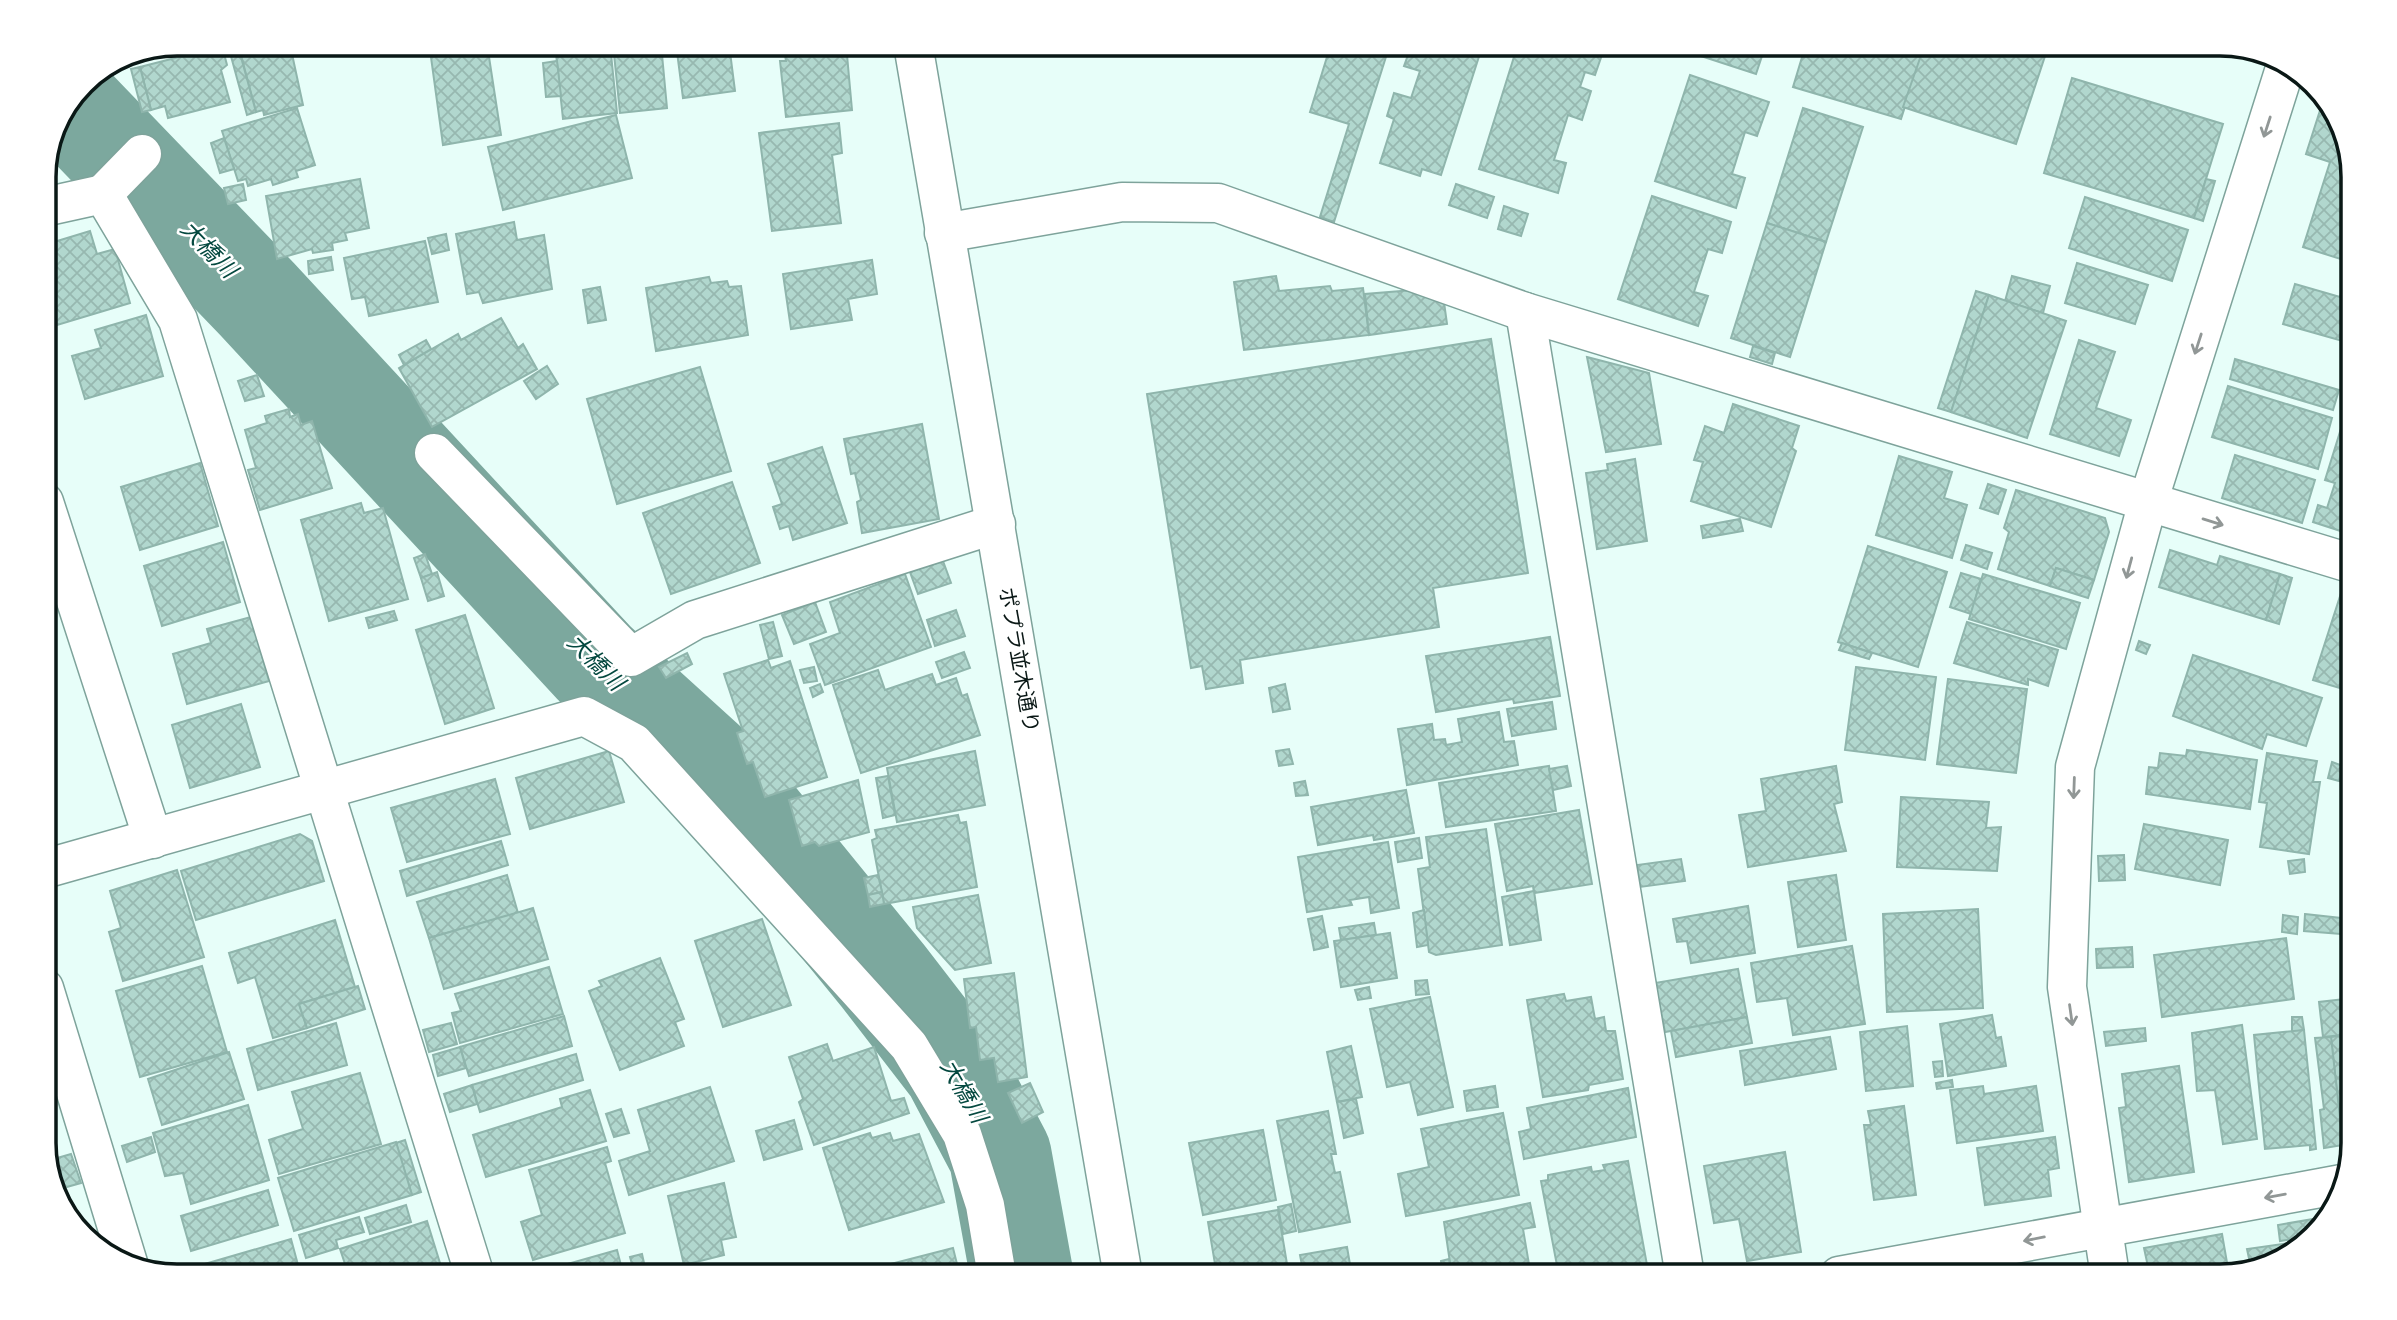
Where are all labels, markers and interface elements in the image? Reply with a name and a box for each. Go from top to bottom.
one-way arrow [2259,116,2272,138]
water label: 大橋川 [174,214,246,286]
one-way arrow [2190,333,2203,355]
one-way arrow [2202,516,2224,529]
one-way arrow [2122,557,2135,579]
street label: ポプラ並木通り [993,585,1046,735]
water label: 大橋川 [561,627,633,699]
one-way arrow [2067,776,2080,799]
one-way arrow [2065,1003,2078,1026]
water label: 大橋川 [934,1054,996,1131]
one-way arrow [2264,1190,2287,1203]
one-way arrow [2023,1233,2046,1247]

